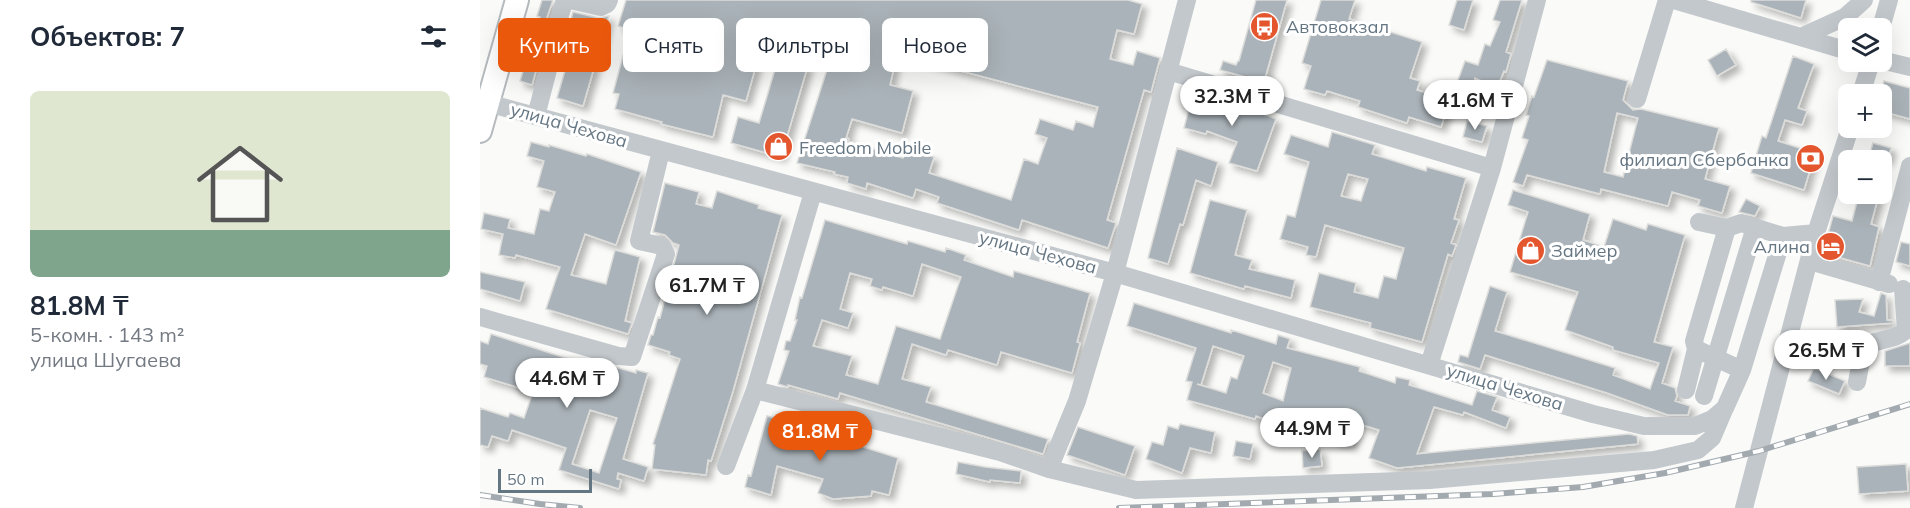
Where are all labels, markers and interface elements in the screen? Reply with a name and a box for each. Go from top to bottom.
bus stop icon: Автовокзал [1249,10,1281,42]
place label: Автовокзал [1286,15,1389,38]
chip: Купить [498,18,611,72]
chip: Снять [623,18,724,72]
chip: Фильтры [736,18,870,72]
chip: Новое [882,18,988,72]
map controls [1838,18,1892,204]
button: layers [1838,18,1892,72]
text: Объектов: 7 [30,20,185,53]
icon: filters [417,20,450,53]
pin: 32.3M ₸ [1177,76,1287,127]
pin: 41.6M ₸ [1420,80,1530,131]
text: 32.3M ₸ [1194,83,1270,108]
button: + [1838,84,1892,138]
text: 41.6M ₸ [1437,87,1513,112]
street label: улица Чехова [508,97,630,153]
icon: home [186,130,294,238]
shop icon: Freedom Mobile [762,131,794,163]
place label: Freedom Mobile [799,136,931,159]
bank icon: филиал Сбербанка [1794,143,1826,175]
place label: филиал Сбербанка [1619,148,1789,171]
button: − [1838,150,1892,204]
street label: улица Чехова [977,225,1099,279]
hotel icon: Алина [1815,230,1847,262]
shop icon: Займер [1514,234,1546,266]
place label: Алина [1754,235,1810,258]
place label: Займер [1551,239,1618,262]
pin: 61.7M ₸ [652,265,762,316]
text: 61.7M ₸ [669,272,745,297]
text: 81.8M ₸ [30,289,129,322]
text: 5-комн. · 143 m² [30,322,184,347]
pin: 26.5M ₸ [1771,330,1881,381]
text: 26.5M ₸ [1788,337,1864,362]
text: улица Шугаева [30,347,182,372]
pin: 44.6M ₸ [512,358,622,409]
street label: улица Чехова [1444,358,1566,416]
text: 44.6M ₸ [529,365,605,390]
pin: 44.9M ₸ [1257,408,1367,459]
pin: 81.8M ₸ [765,411,875,462]
text: 44.9M ₸ [1274,415,1350,440]
text: 81.8M ₸ [782,418,858,443]
scale bar [498,466,592,494]
text: 50 m [507,469,544,489]

